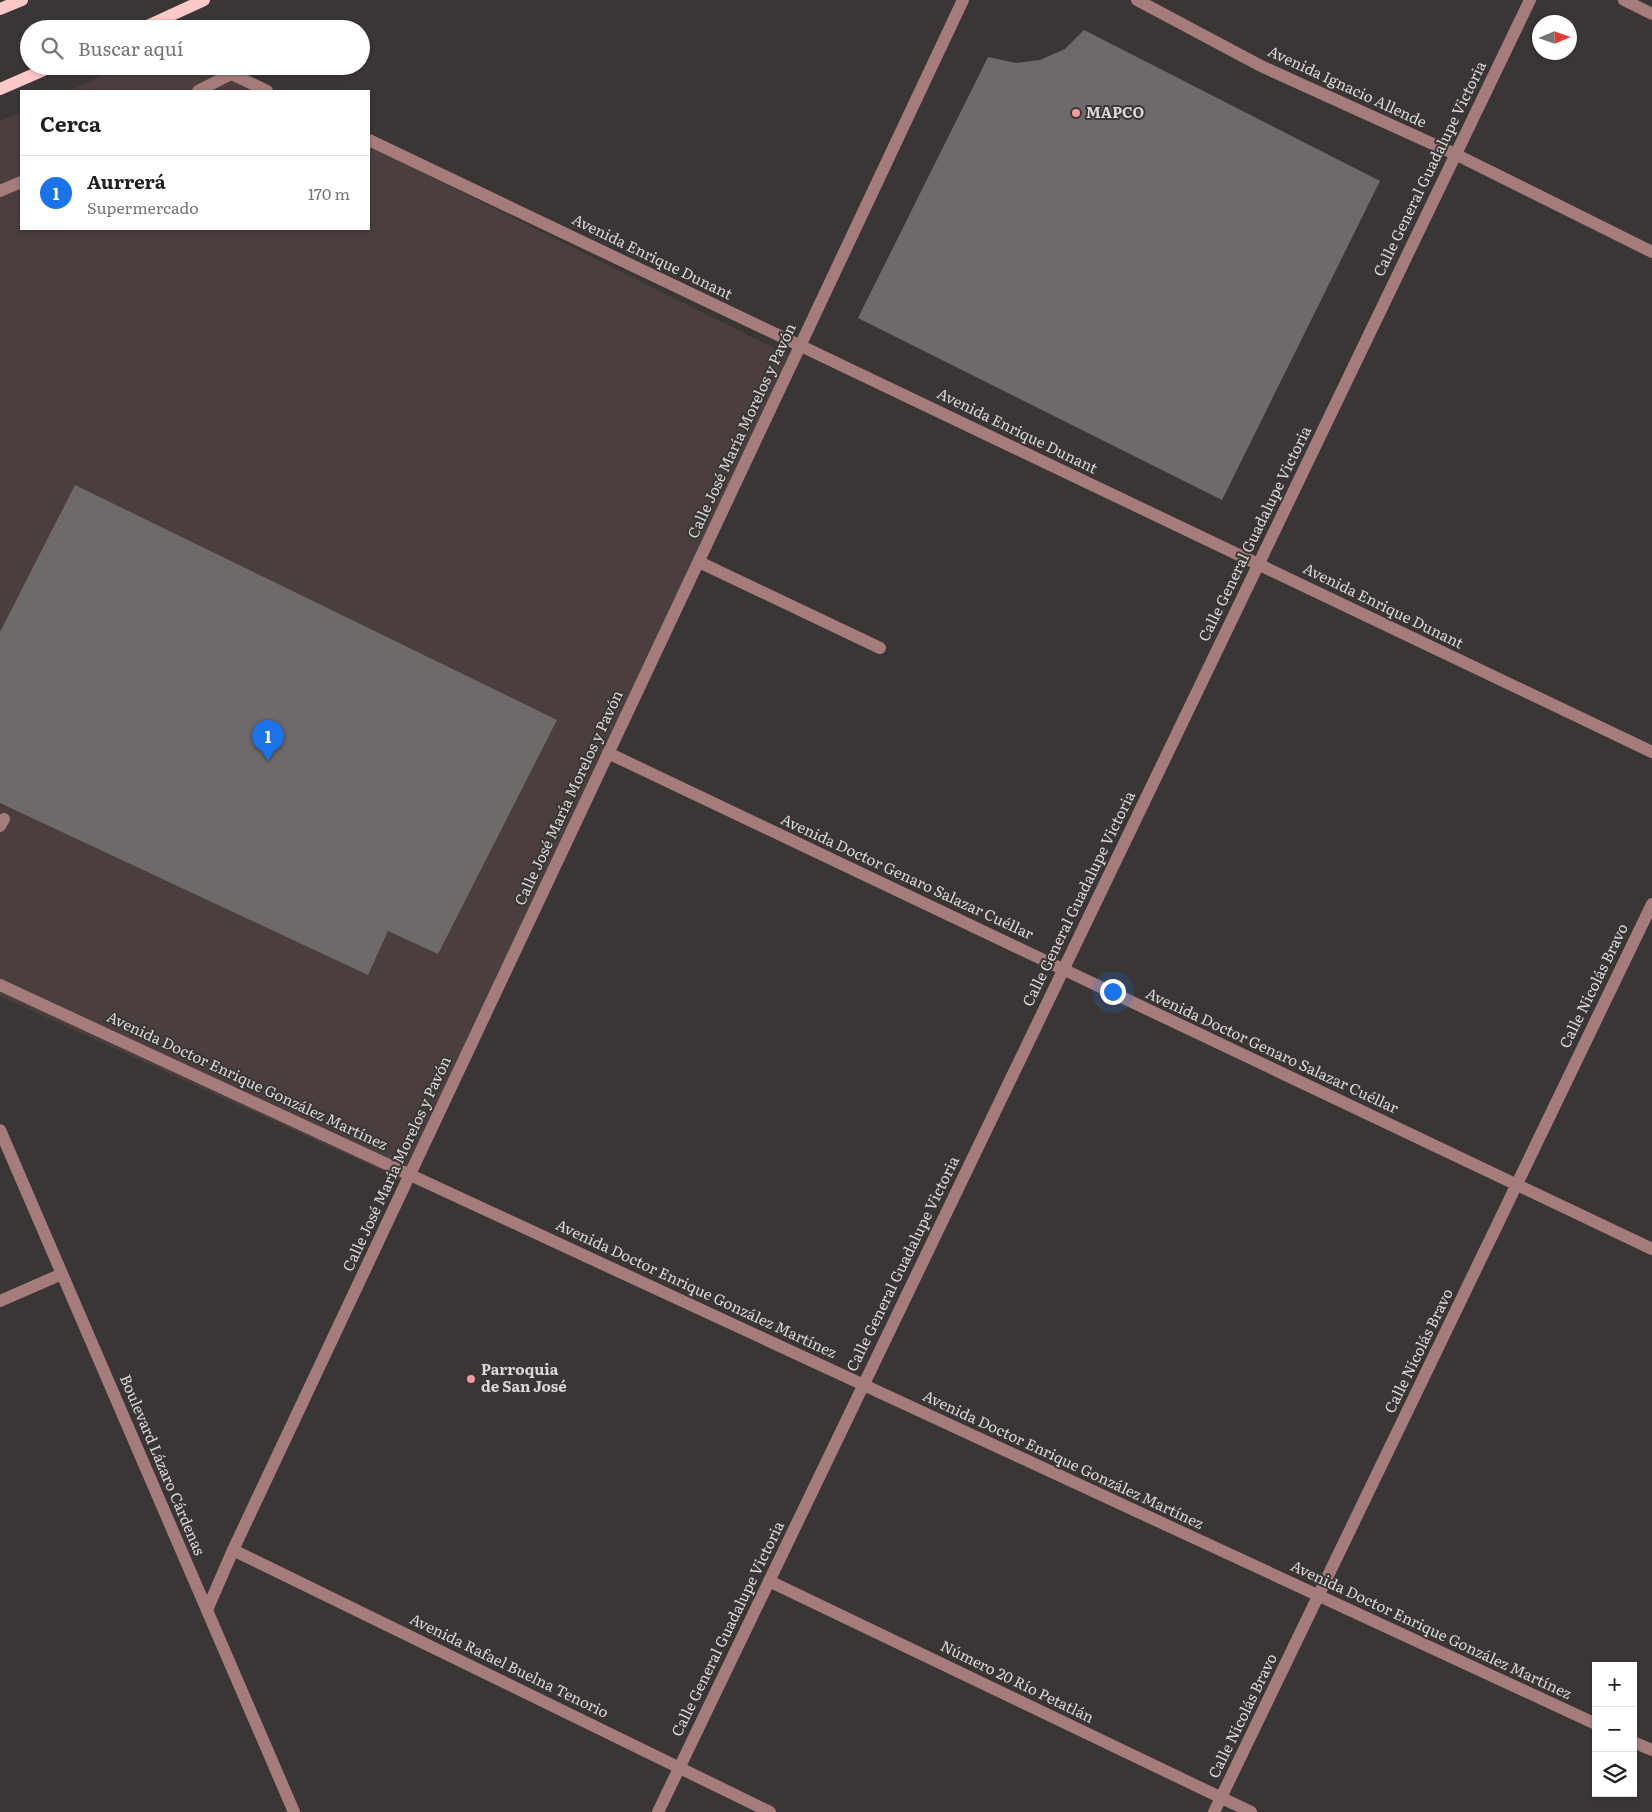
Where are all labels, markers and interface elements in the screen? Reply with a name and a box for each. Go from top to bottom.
north arrow [1532,15,1577,60]
search box [20,20,370,75]
icon: search [38,34,66,62]
text: Buscar aquí [78,34,183,62]
street label: Avenida Ignacio Allende [1264,39,1431,133]
street label: Calle General Guadalupe Victoria [1366,56,1491,280]
place label: MAPCO [1086,100,1144,123]
text: Cerca [40,107,101,138]
marker: MAPCO [1070,107,1082,119]
text: Aurrerá [87,167,166,195]
text: 1 [53,181,59,205]
text: 170 m [308,181,350,205]
text: Supermercado [87,195,199,219]
street label: Avenida Enrique Dunant [569,207,737,305]
street label: Calle José María Morelos y Pavón [681,319,801,542]
street label: Avenida Enrique Dunant [934,381,1102,479]
street label: Calle General Guadalupe Victoria [1191,421,1316,645]
street label: Avenida Enrique Dunant [1300,556,1468,654]
street label: Calle José María Morelos y Pavón [508,686,628,909]
pin: 1 [252,720,284,761]
street label: Calle General Guadalupe Victoria [1015,786,1140,1010]
street label: Avenida Doctor Genaro Salazar Cuéllar [777,807,1038,945]
street label: Calle Nicolás Bravo [1552,919,1633,1052]
your location [1100,979,1126,1005]
street label: Avenida Doctor Genaro Salazar Cuéllar [1142,981,1403,1119]
street label: Avenida Doctor Enrique González Martínez [103,1004,392,1155]
street label: Calle José María Morelos y Pavón [336,1052,456,1275]
street label: Calle General Guadalupe Victoria [839,1151,964,1375]
street label: Avenida Doctor Enrique González Martínez [552,1212,841,1363]
street label: Calle Nicolás Bravo [1377,1284,1458,1417]
place label: Parroquia de San José [481,1357,567,1397]
street label: Boulevard Lázaro Cárdenas [115,1370,212,1559]
marker: Parroquia de San José [465,1373,477,1385]
street label: Avenida Doctor Enrique González Martínez [919,1383,1208,1534]
street label: Calle General Guadalupe Victoria [664,1516,789,1740]
street label: Avenida Doctor Enrique González Martínez [1287,1553,1576,1704]
street label: Avenida Rafael Buelna Tenorio [406,1606,613,1723]
street label: Número 20 Río Petatlán [937,1633,1098,1728]
street label: Calle Nicolás Bravo [1201,1649,1282,1782]
map controls [1592,1662,1637,1797]
button: + [1592,1662,1637,1707]
button: − [1592,1707,1637,1752]
button: layers [1592,1752,1637,1797]

